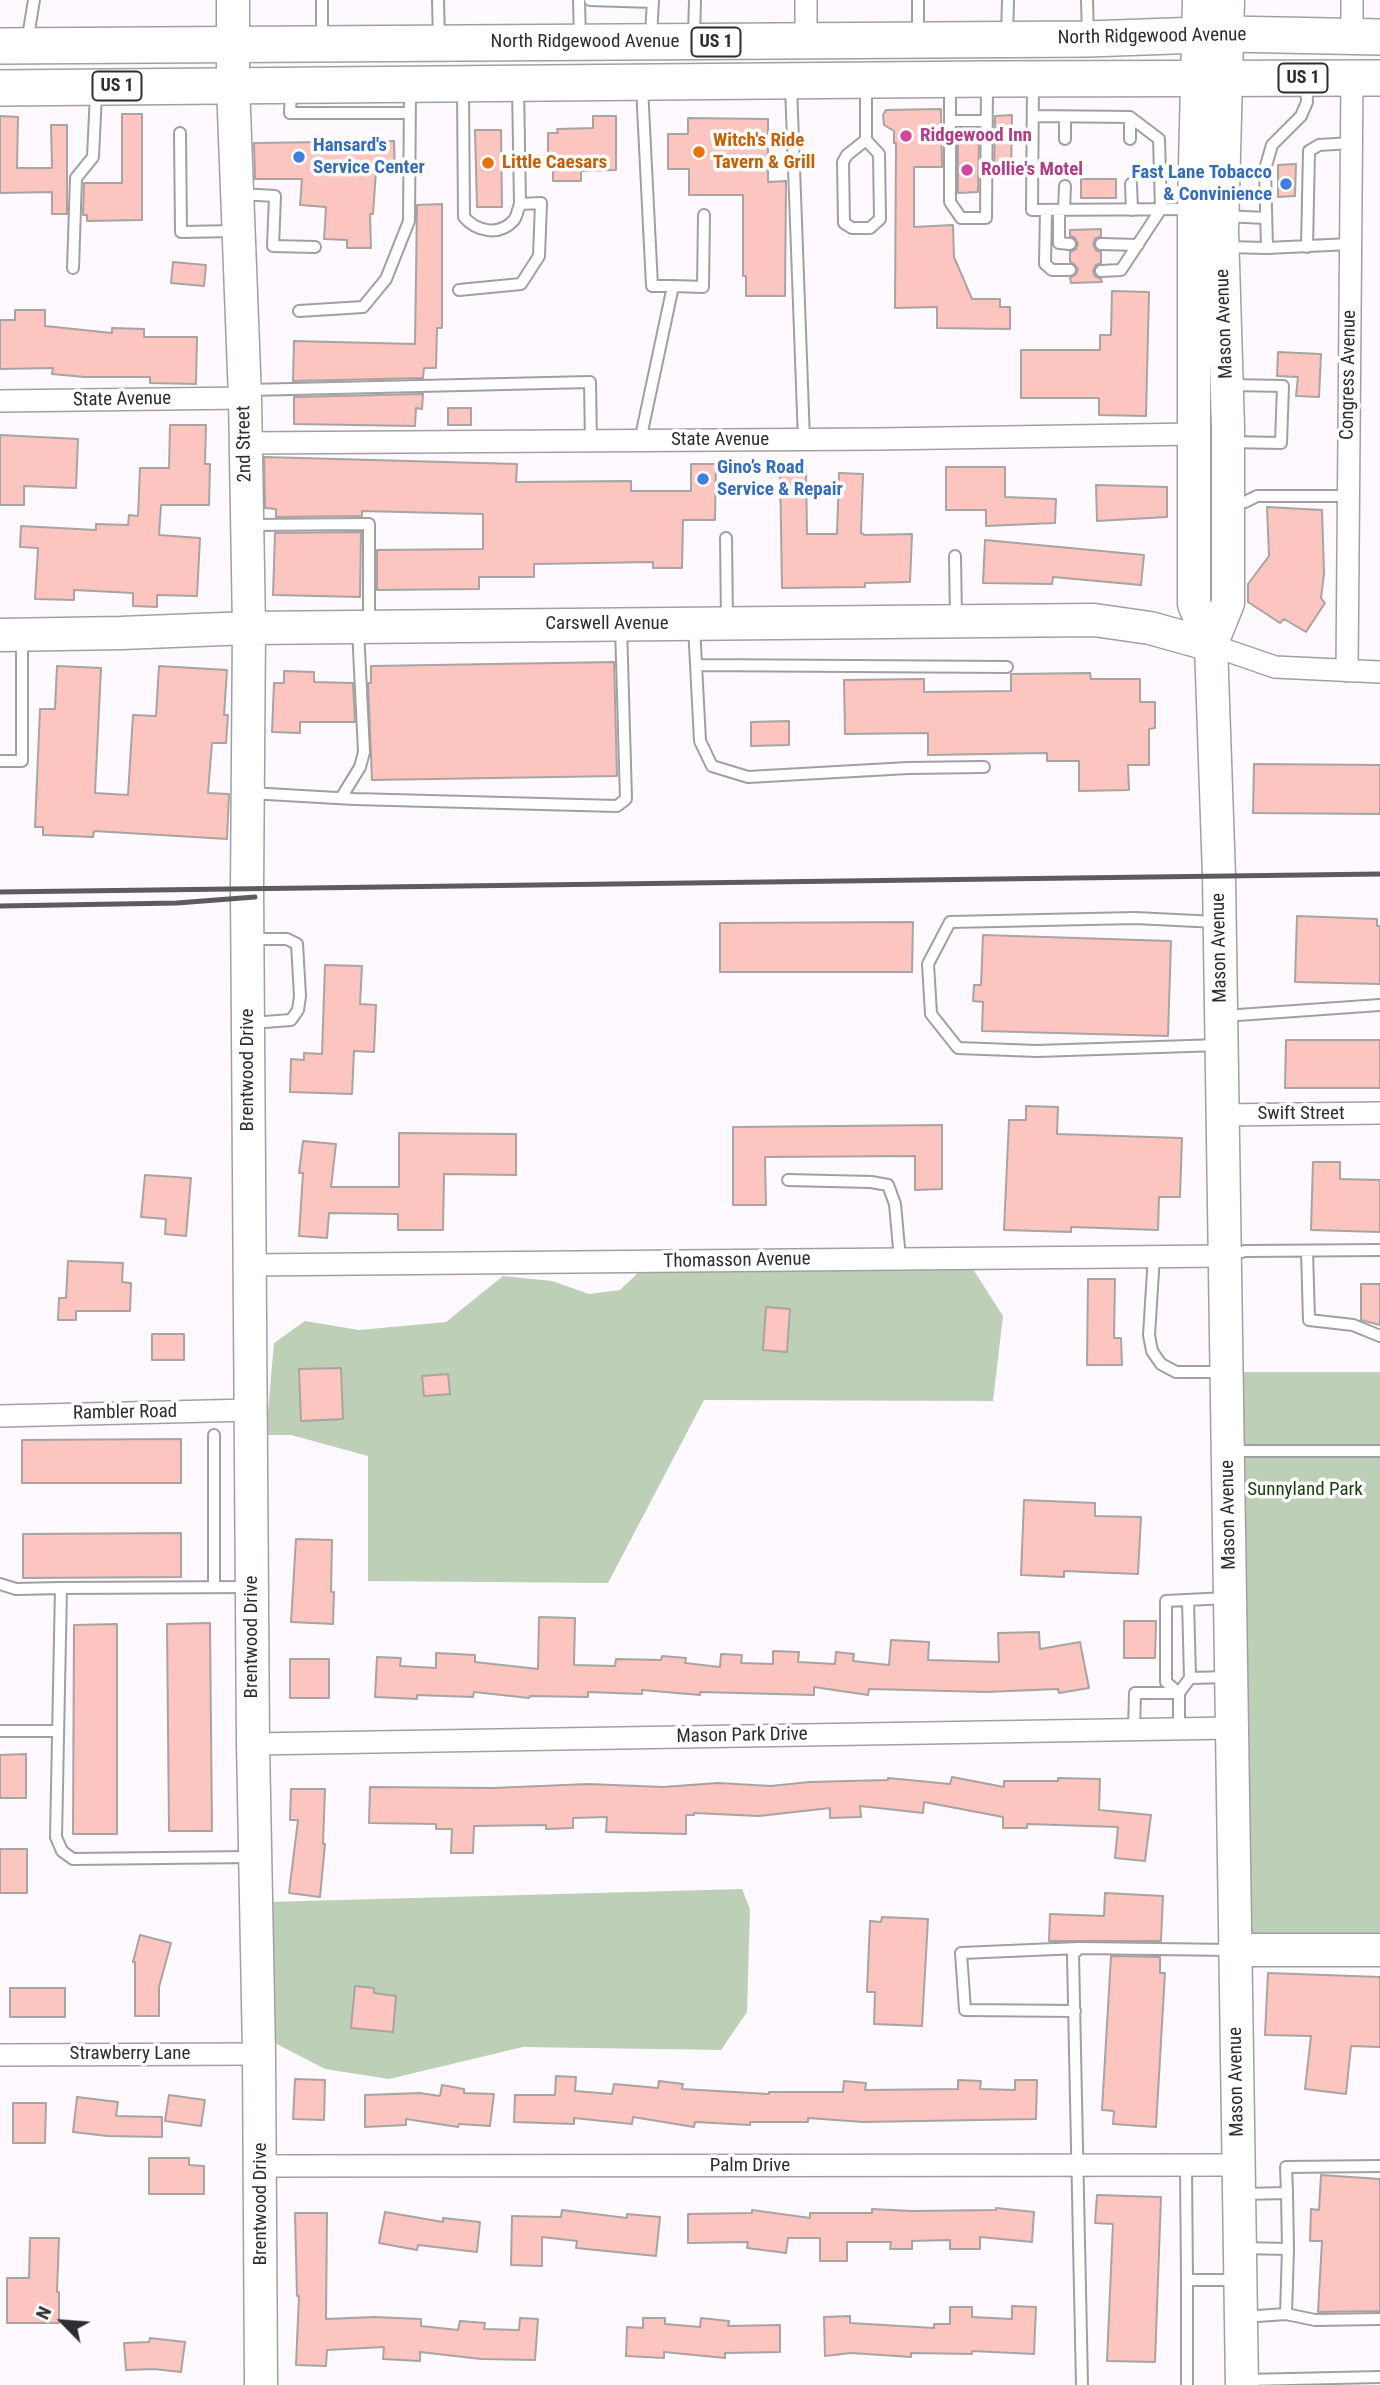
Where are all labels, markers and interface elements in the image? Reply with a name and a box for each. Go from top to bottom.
street label: North Ridgewood Avenue [1057,24,1247,50]
road number: US 1 [692,28,740,56]
street label: North Ridgewood Avenue [491,31,679,53]
road number: US 1 [1278,64,1328,92]
road number: US 1 [92,72,142,100]
place label: Ridgewood Inn [920,125,1032,147]
marker: Ridgewood Inn [898,128,914,144]
place label: Witch's Ride Tavern & Grill [713,130,815,174]
place label: Hansard's Service Center [313,135,425,179]
marker: Witch's Ride Tavern & Grill [691,144,707,160]
marker: Hansard's Service Center [291,149,307,165]
place label: Little Caesars [502,152,607,174]
marker: Little Caesars [480,155,496,171]
place label: Rollie's Motel [981,159,1083,181]
marker: Rollie's Motel [959,162,975,178]
place label: Fast Lane Tobacco & Convinience [1131,162,1272,206]
marker: Fast Lane Tobacco & Convinience [1278,176,1294,192]
street label: Mason Avenue [1212,269,1238,379]
street label: Congress Avenue [1336,310,1362,440]
street label: State Avenue [73,388,171,412]
street label: 2nd Street [233,405,257,483]
street label: State Avenue [671,429,769,451]
place label: Gino’s Road Service & Repair [717,457,843,501]
marker: Gino’s Road Service & Repair [695,471,711,487]
street label: Carswell Avenue [545,613,669,635]
street label: Mason Avenue [1208,893,1232,1003]
street label: Brentwood Drive [237,1009,259,1131]
street label: Swift Street [1257,1103,1345,1125]
street label: Thomasson Avenue [663,1248,811,1274]
street label: Rambler Road [73,1401,177,1425]
street label: Mason Avenue [1217,1460,1241,1570]
park label: Sunnyland Park [1247,1479,1363,1501]
street label: Brentwood Drive [241,1576,263,1698]
street label: Mason Park Drive [676,1723,808,1749]
street label: Mason Avenue [1225,2027,1249,2137]
street label: Strawberry Lane [70,2043,190,2065]
street label: Brentwood Drive [250,2143,272,2265]
street label: Palm Drive [710,2155,790,2177]
north arrow [28,2287,98,2357]
text: N [31,2303,56,2323]

